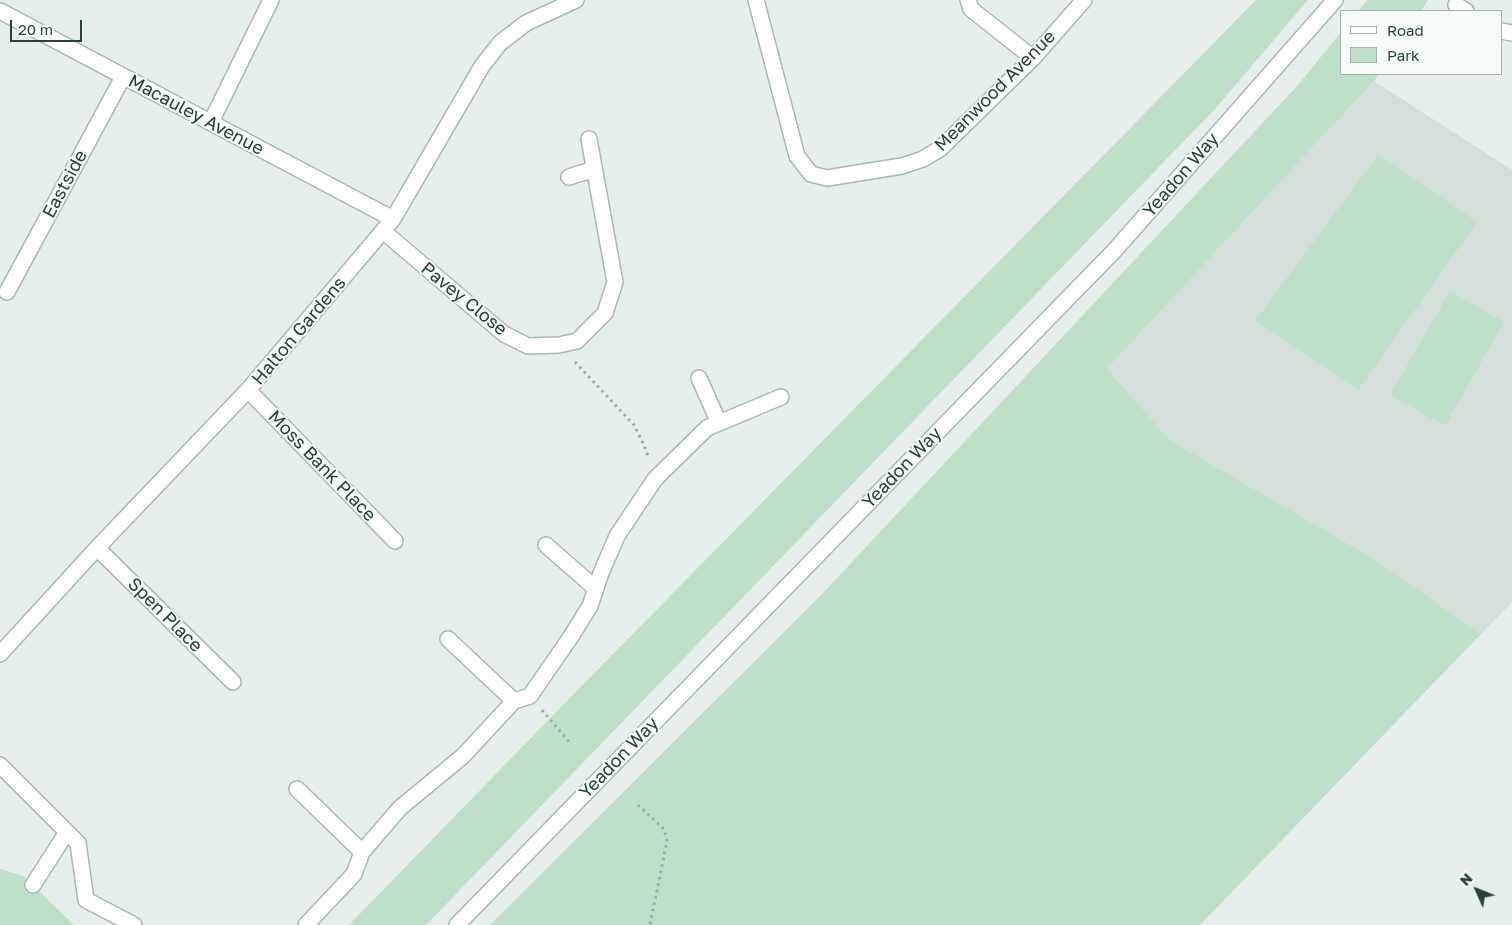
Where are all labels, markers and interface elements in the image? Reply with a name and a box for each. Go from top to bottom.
scale bar [12,10,85,42]
legend [1340,10,1502,75]
text: 20 m [18,20,53,38]
text: Road [1387,21,1424,39]
street label: Meanwood Avenue [930,26,1060,156]
text: Park [1387,46,1419,64]
street label: Macauley Avenue [125,70,267,160]
street label: Yeadon Way [1139,128,1223,222]
street label: Eastside [38,146,92,222]
street label: Pavey Close [417,258,511,340]
street label: Halton Gardens [247,272,351,390]
street label: Moss Bank Place [264,406,380,526]
street label: Yeadon Way [858,423,946,513]
street label: Spen Place [123,573,207,657]
street label: Yeadon Way [575,713,663,803]
north arrow [1452,865,1502,915]
text: N [1456,870,1476,889]

